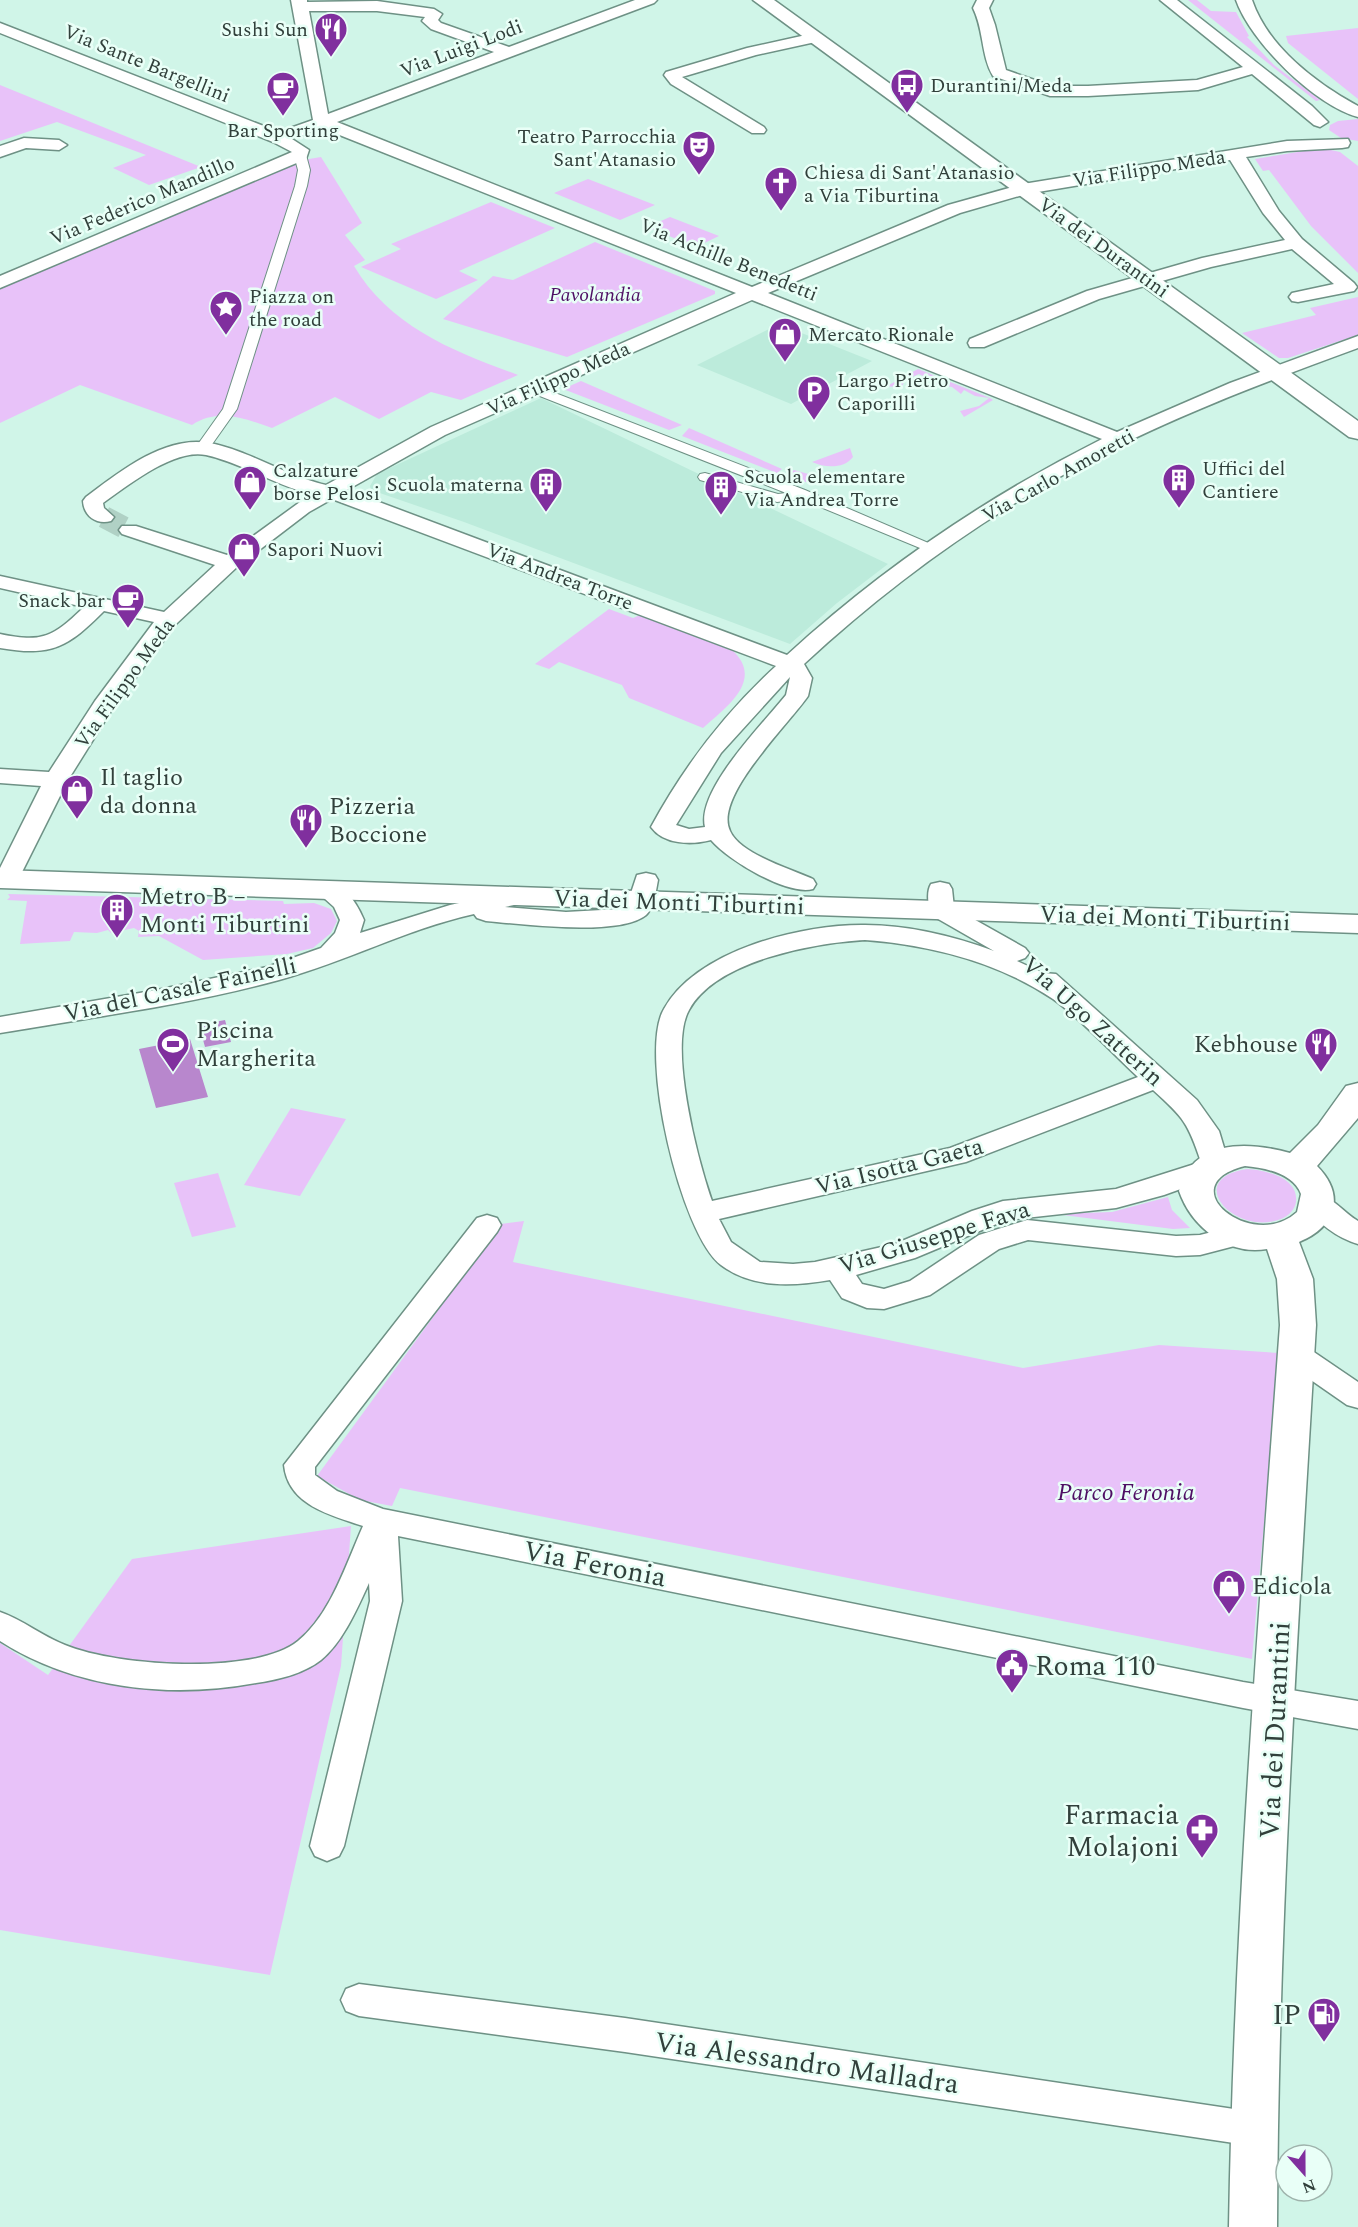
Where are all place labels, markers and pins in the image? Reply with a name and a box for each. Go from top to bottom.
restaurant icon: Sushi Sun [313,11,349,58]
place label: Sushi Sun [221,15,308,45]
bus stop icon: Durantini/Meda [889,67,925,114]
cafe icon: Bar Sporting [265,70,301,117]
place label: Durantini/Meda [930,71,1072,101]
place label: Bar Sporting [227,116,339,146]
place label: Teatro Parrocchia Sant'Atanasio [517,122,676,175]
theatre icon: Teatro Parrocchia Sant'Atanasio [681,129,717,176]
place label: Chiesa di Sant'Atanasio a Via Tiburtina [804,158,1015,211]
church icon: Chiesa di Sant'Atanasio a Via Tiburtina [763,165,799,212]
place label: Piazza on the road [249,282,334,335]
place icon: Piazza on the road [208,289,244,336]
shop icon: Mercato Rionale [767,316,803,363]
place label: Mercato Rionale [808,320,954,350]
place label: Largo Pietro Caporilli [837,366,949,419]
parking icon: Largo Pietro Caporilli [796,374,832,421]
place label: Uffici del Cantiere [1202,454,1286,507]
place label: Calzature borse Pelosi [273,456,380,509]
place label: Scuola elementare Via Andrea Torre [744,462,906,515]
building icon: Uffici del Cantiere [1161,462,1197,509]
shop icon: Calzature borse Pelosi [232,464,268,511]
building icon: Scuola materna [528,466,564,513]
building icon: Scuola elementare Via Andrea Torre [703,469,739,516]
place label: Scuola materna [387,470,523,500]
shop icon: Sapori Nuovi [226,531,262,578]
place label: Sapori Nuovi [267,535,383,565]
cafe icon: Snack bar [110,582,146,629]
place label: Snack bar [18,586,105,616]
place label: Il taglio da donna [100,760,197,824]
shop icon: Il taglio da donna [59,773,95,820]
place label: Pizzeria Boccione [329,789,427,853]
restaurant icon: Pizzeria Boccione [288,802,324,849]
place label: Metro B – Monti Tiburtini [140,879,309,943]
building icon: Metro B – Monti Tiburtini [99,892,135,939]
place label: Piscina Margherita [196,1013,316,1077]
sports icon: Piscina Margherita [155,1026,191,1073]
restaurant icon: Kebhouse [1303,1026,1339,1073]
place label: Kebhouse [1194,1027,1298,1063]
shop icon: Edicola [1211,1568,1247,1615]
place label: Edicola [1252,1569,1332,1605]
place label: Roma 110 [1035,1645,1155,1688]
public building icon: Roma 110 [994,1647,1030,1694]
place label: Farmacia Molajoni [1064,1794,1179,1869]
pharmacy icon: Farmacia Molajoni [1184,1812,1220,1859]
place label: IP [1272,1994,1301,2037]
fuel station icon: IP [1306,1996,1342,2043]

